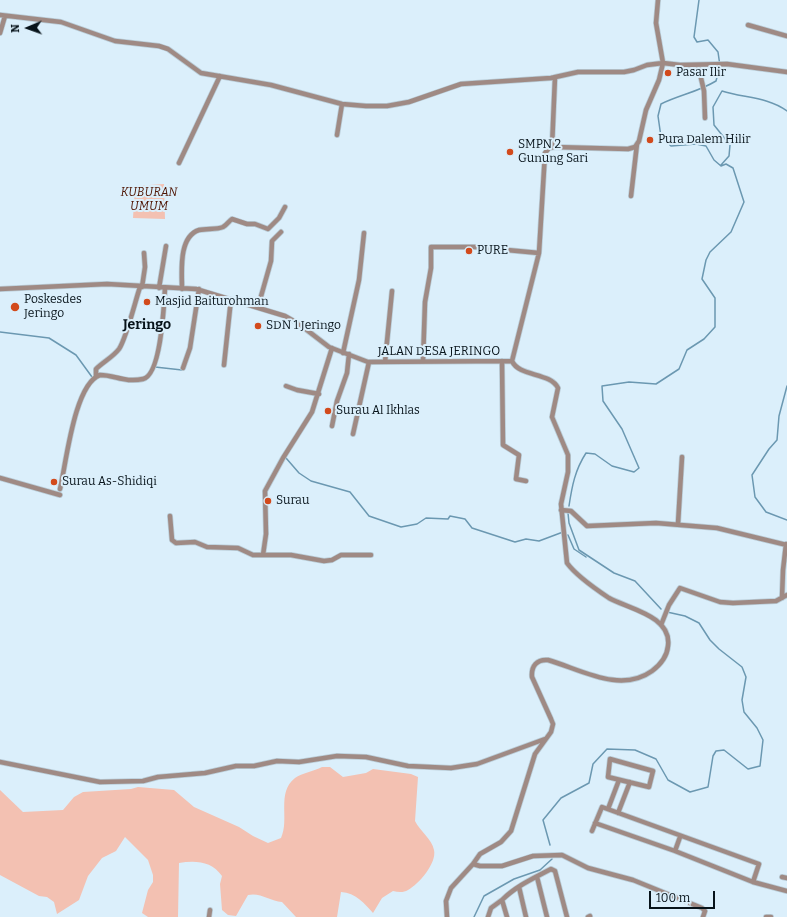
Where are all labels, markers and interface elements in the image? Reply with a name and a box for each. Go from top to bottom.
north arrow [8,8,48,48]
text: N [9,24,22,33]
place label: Pasar Ilir [676,66,726,80]
marker: Pasar Ilir [663,68,673,78]
place label: Pura Dalem Hilir [658,133,751,147]
marker: Pura Dalem Hilir [645,135,655,145]
place label: SMPN 2 Gunung Sari [518,138,588,166]
marker: SMPN 2 Gunung Sari [505,147,515,157]
park label: KUBURAN UMUM [121,186,177,214]
place label: PURE [477,244,508,258]
marker: PURE [464,246,474,256]
place label: Poskesdes Jeringo [24,293,82,321]
place label: Masjid Baiturohman [155,295,269,309]
marker: Masjid Baiturohman [142,297,152,307]
marker: Poskesdes Jeringo [9,301,21,313]
district label: Jeringo [123,317,171,333]
place label: SDN 1 Jeringo [266,319,341,333]
marker: SDN 1 Jeringo [253,321,263,331]
street label: JALAN DESA JERINGO [378,345,500,359]
place label: Surau Al Ikhlas [336,404,420,418]
marker: Surau Al Ikhlas [323,406,333,416]
place label: Surau As-Shidiqi [62,475,157,489]
marker: Surau As-Shidiqi [49,477,59,487]
place label: Surau [276,494,309,508]
marker: Surau [263,496,273,506]
scale bar [651,883,717,909]
text: 100 m [656,891,690,905]

